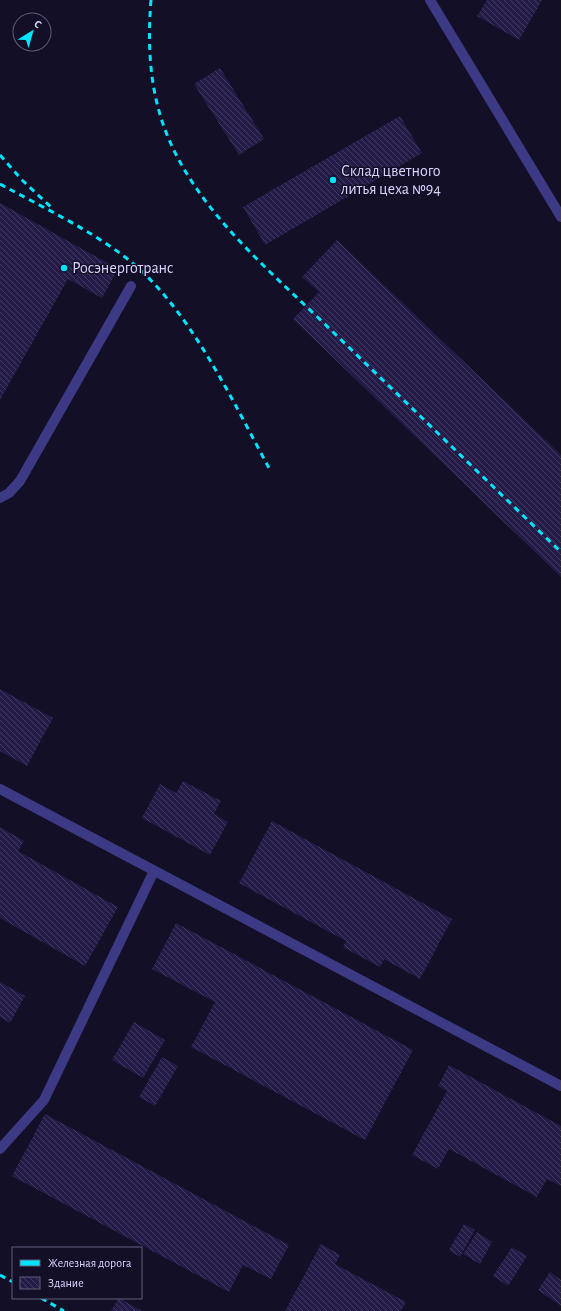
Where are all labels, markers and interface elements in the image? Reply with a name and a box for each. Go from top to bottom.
north arrow [12,12,52,52]
text: С [32,18,43,31]
place label: Склад цветного литья цеха №94 [341,163,441,197]
marker: Склад цветного литья цеха №94 [328,175,338,185]
place label: Росэнерготранс [72,260,174,276]
marker: Росэнерготранс [59,263,69,273]
legend [12,1247,142,1299]
text: Железная дорога [48,1257,132,1269]
text: Здание [48,1277,84,1289]

